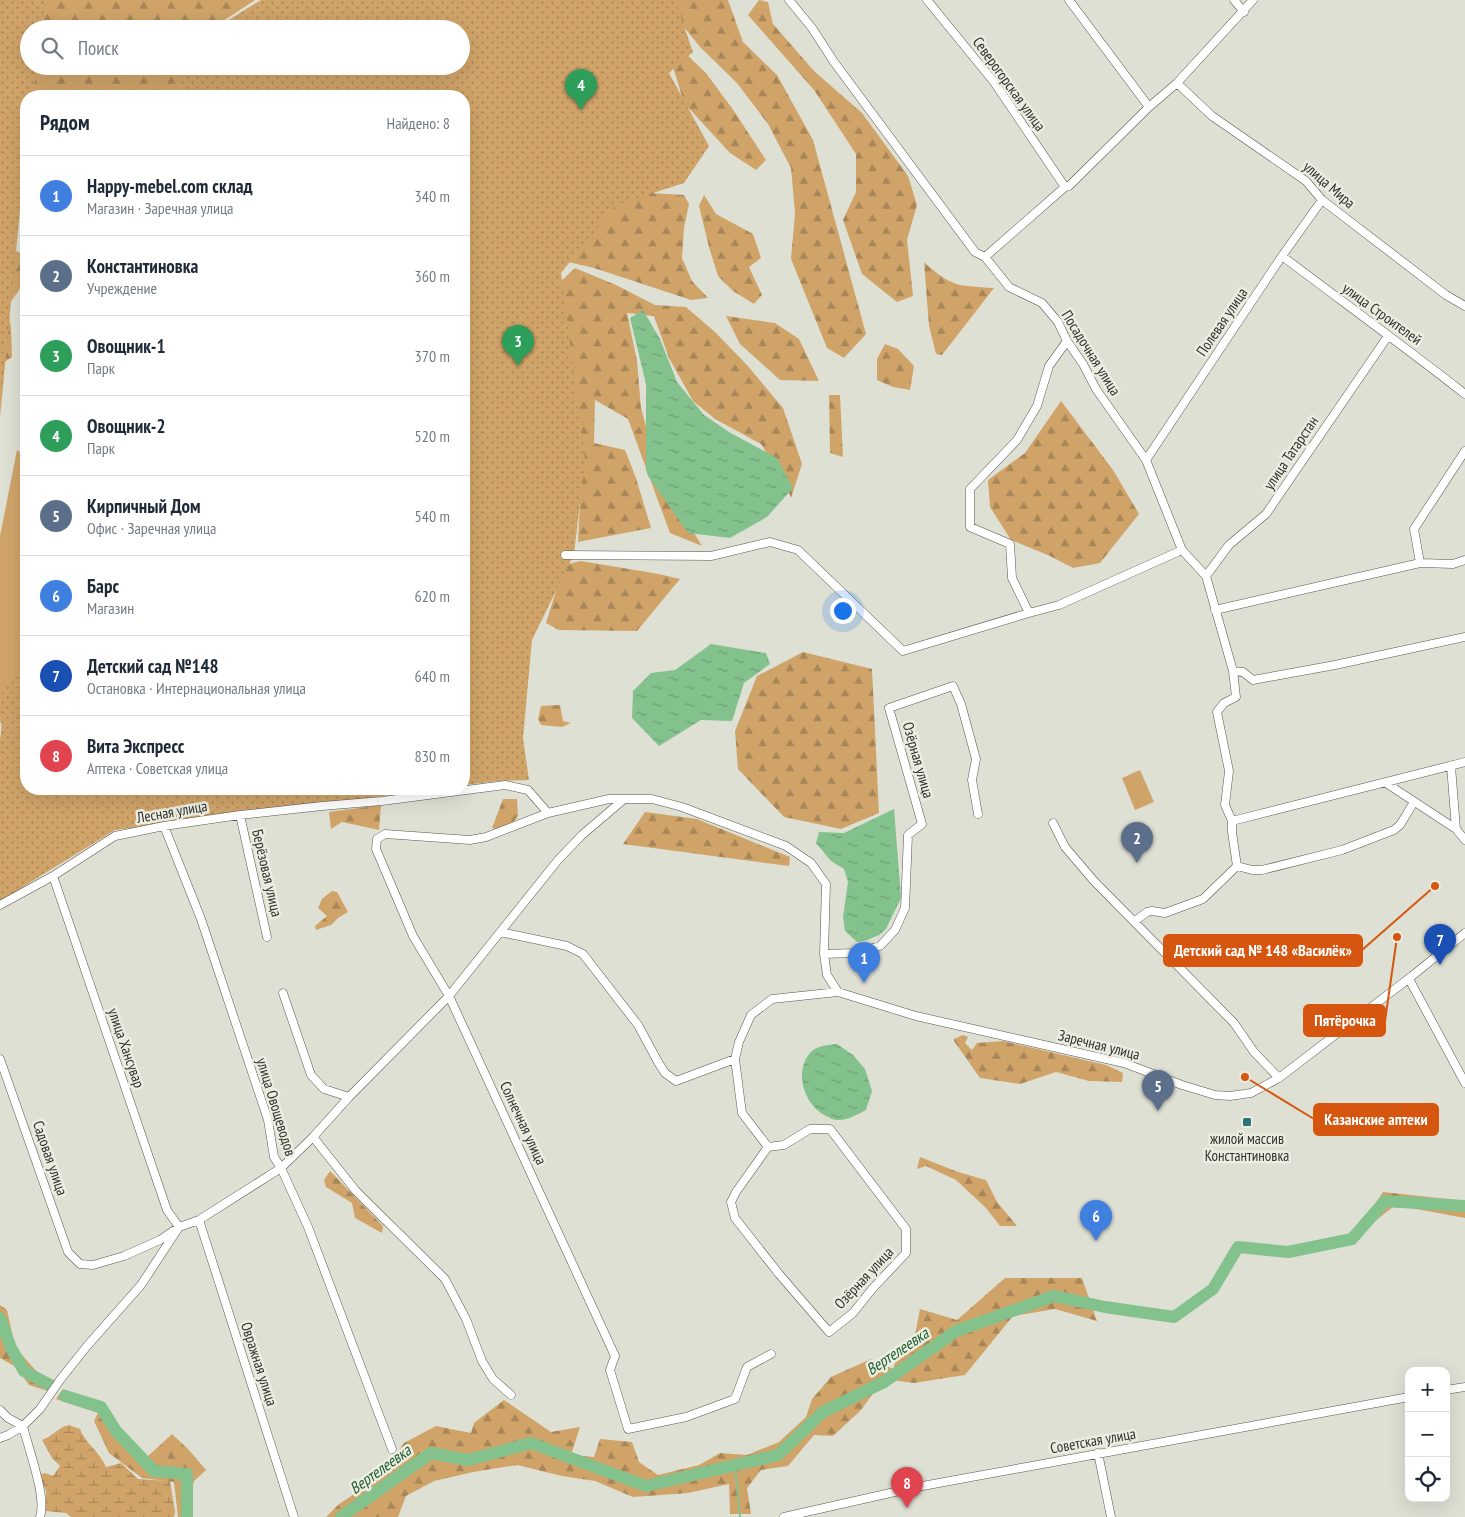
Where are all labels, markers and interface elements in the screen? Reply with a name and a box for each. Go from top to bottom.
search box [20,20,470,75]
street label: Северогорская улица [969,33,1050,135]
icon: search [38,34,66,62]
text: Поиск [78,36,119,60]
pin: 4 [565,69,597,110]
text: Рядом [40,109,90,136]
text: Найдено: 8 [387,113,450,133]
street label: улица Мира [1299,157,1359,212]
text: Happy-mebel.com склад [87,174,253,198]
text: 1 [52,186,60,206]
text: 340 m [415,186,450,206]
text: Магазин · Заречная улица [87,198,233,218]
text: Константиновка [87,254,198,278]
text: 2 [52,266,60,286]
text: 360 m [415,266,450,286]
text: Учреждение [87,278,157,298]
street label: улица Строителей [1339,278,1426,349]
street label: Полевая улица [1192,284,1251,360]
street label: Посадочная улица [1058,307,1125,399]
pin: 3 [502,325,534,366]
text: Овощник-1 [87,334,166,358]
text: 3 [52,346,60,366]
text: 370 m [415,346,450,366]
text: Парк [87,358,115,378]
street label: улица Татарстан [1259,412,1322,493]
text: Овощник-2 [87,414,166,438]
text: 4 [52,426,60,446]
text: 520 m [415,426,450,446]
text: Парк [87,438,115,458]
text: Кирпичный Дом [87,494,200,518]
text: 5 [52,506,60,526]
text: 540 m [415,506,450,526]
text: Офис · Заречная улица [87,518,216,538]
text: Барс [87,574,119,598]
text: 6 [52,586,60,606]
text: 620 m [415,586,450,606]
text: Магазин [87,598,134,618]
your location [830,598,856,624]
text: Детский сад №148 [87,654,219,678]
text: 7 [52,666,60,686]
text: 640 m [415,666,450,686]
text: Остановка · Интернациональная улица [87,678,306,698]
street label: Озёрная улица [899,720,938,800]
text: Вита Экспресс [87,734,184,758]
text: 8 [52,746,60,766]
text: 830 m [415,746,450,766]
text: Аптека · Советская улица [87,758,228,778]
street label: Лесная улица [134,796,209,827]
pin: 2 [1121,822,1153,863]
street label: Берёзовая улица [248,827,287,918]
pin: 7 [1424,924,1456,965]
callout: Детский сад № 148 «Василёк» [1164,935,1362,966]
text: Детский сад № 148 «Василёк» [1174,940,1353,960]
pin: 1 [848,942,880,983]
street label: улица Хансувар [104,1005,149,1090]
callout: Пятёрочка [1304,1005,1385,1036]
text: Пятёрочка [1314,1010,1376,1030]
street label: Заречная улица [1056,1025,1142,1064]
street label: улица Овощеводов [253,1055,300,1158]
pin: 5 [1142,1070,1174,1111]
street label: Солнечная улица [496,1078,551,1168]
callout: Казанские аптеки [1314,1104,1438,1135]
text: Казанские аптеки [1324,1109,1428,1129]
marker: жилой массив Константиновка [1241,1116,1253,1128]
street label: Садовая улица [29,1118,72,1198]
place label: жилой массив Константиновка [1205,1129,1289,1165]
pin: 6 [1080,1200,1112,1241]
street label: Озёрная улица [830,1243,897,1313]
street label: Овражная улица [237,1320,282,1408]
water label: Вертелеевка [862,1322,933,1379]
map controls [1405,1367,1450,1502]
button: + [1405,1367,1450,1412]
button: − [1405,1412,1450,1457]
street label: Советская улица [1049,1424,1137,1457]
water label: Вертелеевка [345,1439,416,1498]
button: locate [1405,1457,1450,1502]
pin: 8 [891,1467,923,1508]

